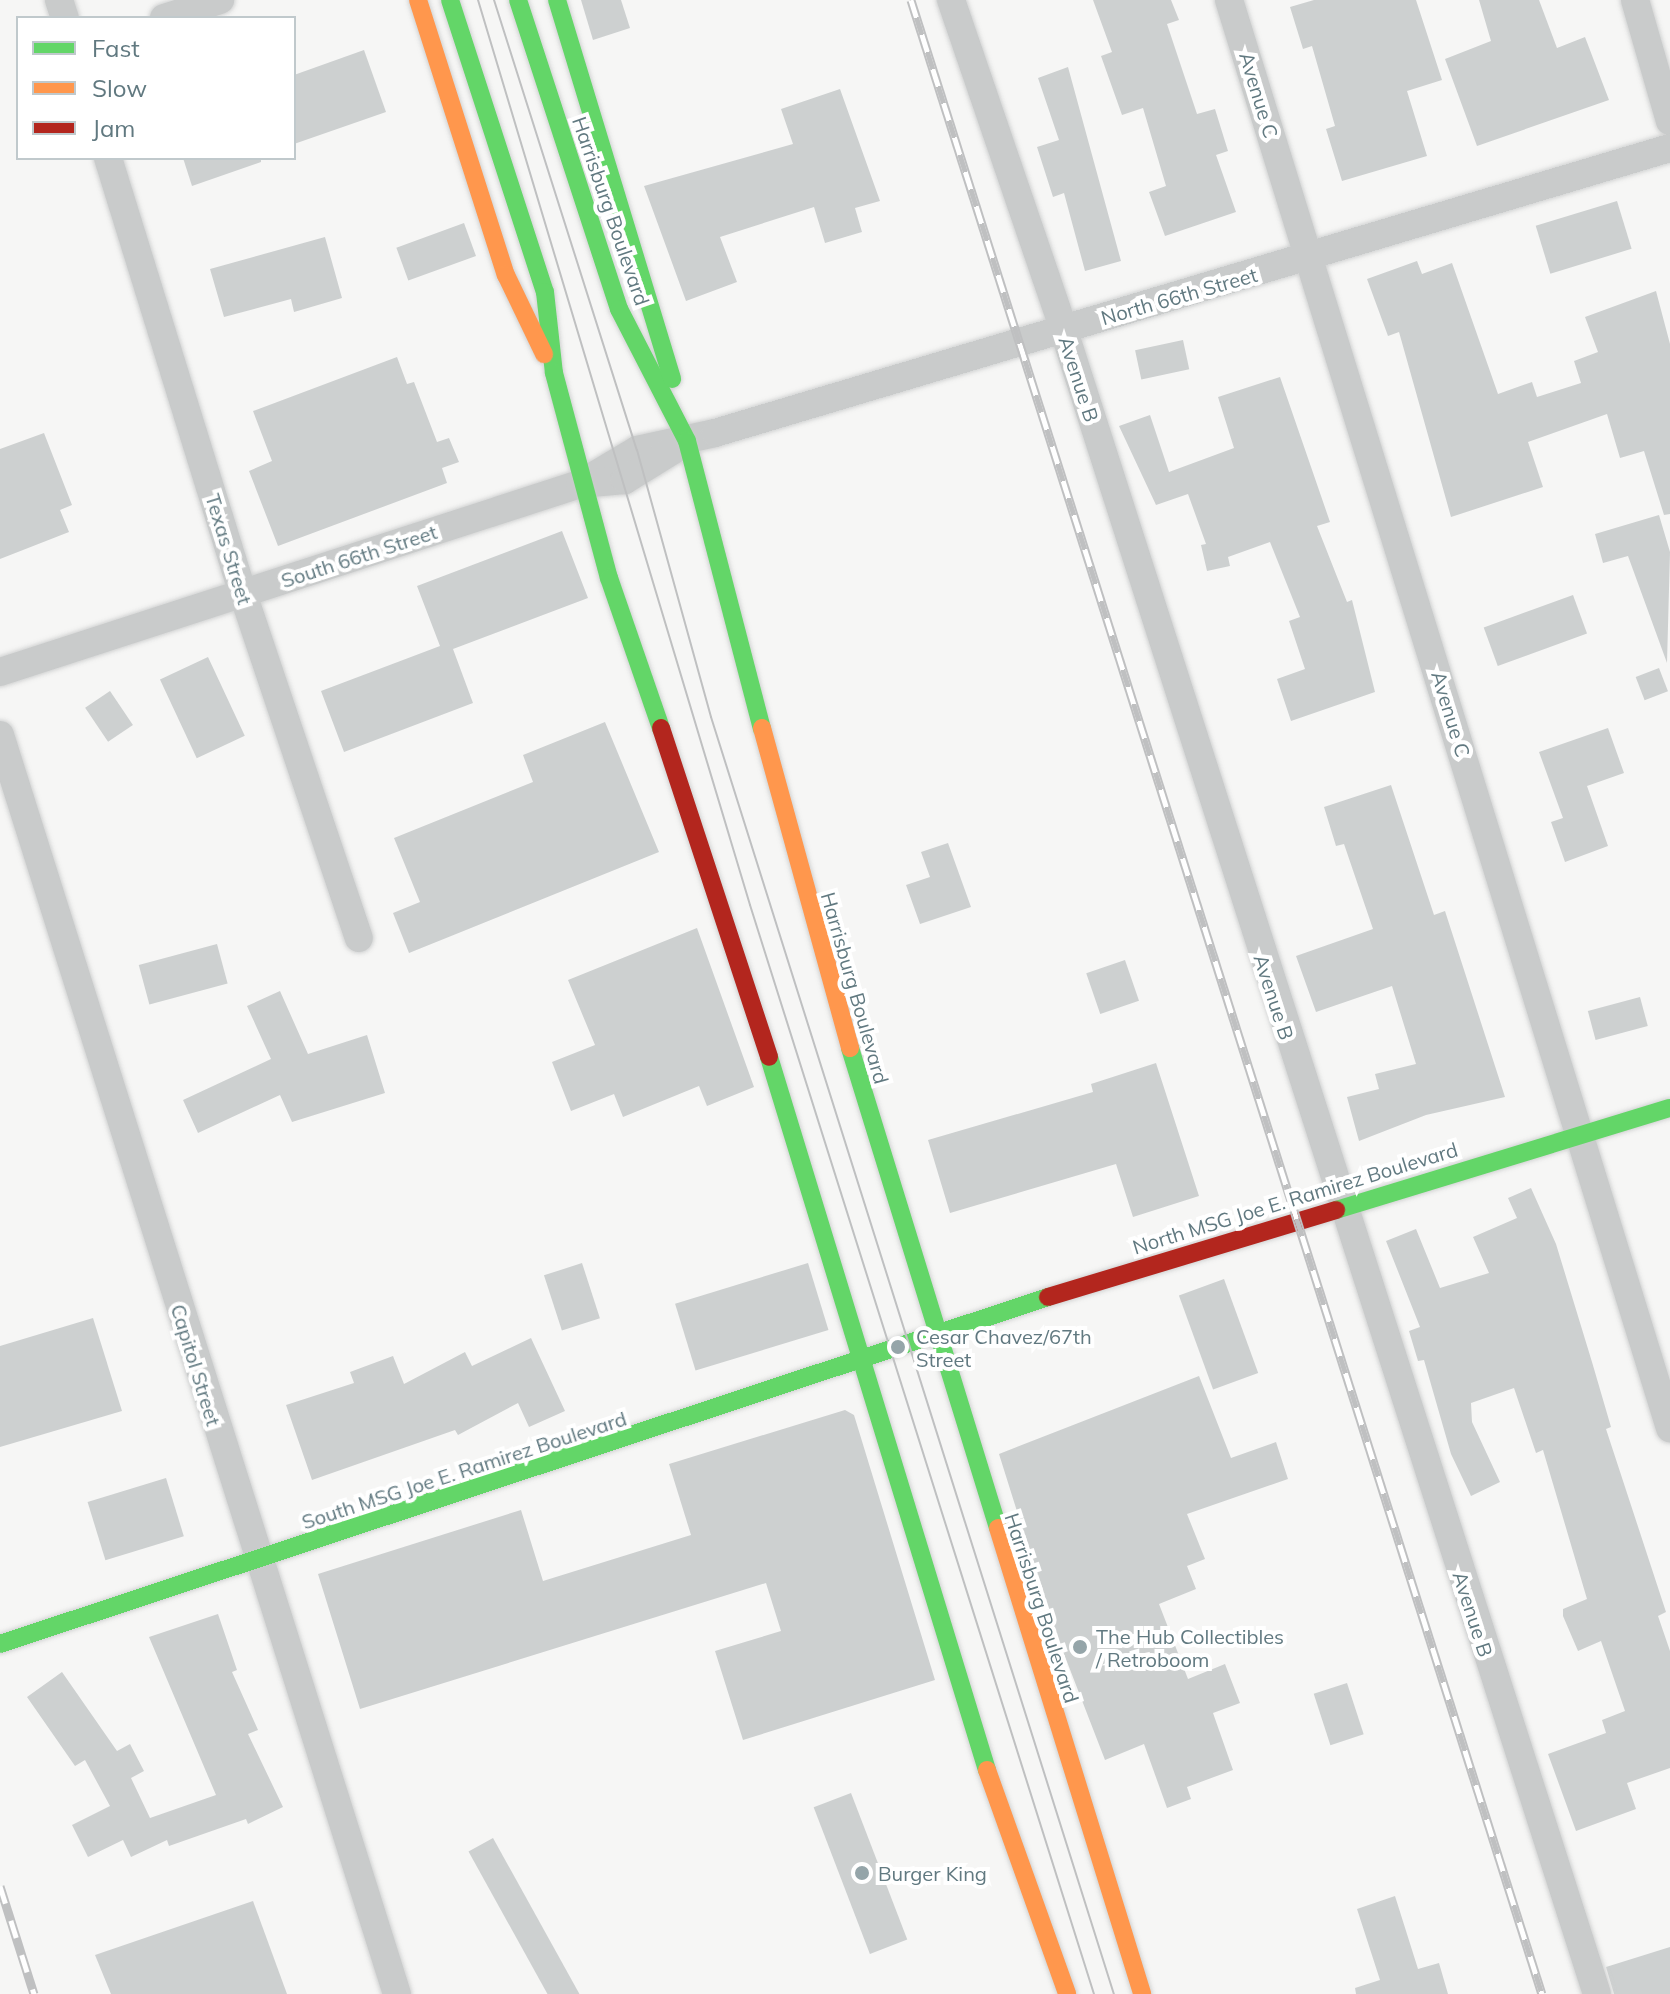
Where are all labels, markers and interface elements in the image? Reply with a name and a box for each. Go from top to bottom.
legend [16,16,296,160]
text: Fast [92,33,140,63]
street label: Avenue C [1235,49,1283,141]
text: Slow [92,73,147,103]
text: Jam [92,113,135,143]
street label: Harrisburg Boulevard [567,113,655,309]
street label: North 66th Street [1098,262,1260,330]
street label: Avenue B [1054,333,1104,425]
street label: Texas Street [201,491,257,607]
street label: South 66th Street [278,519,440,593]
street label: Avenue C [1427,668,1475,760]
street label: Harrisburg Boulevard [816,889,894,1087]
street label: Avenue B [1249,951,1299,1043]
street label: North MSG Joe E. Ramirez Boulevard [1130,1137,1460,1259]
street label: Capitol Street [166,1301,226,1429]
place label: Cesar Chavez/67th Street [916,1324,1092,1371]
marker: Cesar Chavez/67th Street [887,1336,909,1358]
street label: South MSG Joe E. Ramirez Boulevard [299,1406,629,1534]
street label: Harrisburg Boulevard [1000,1510,1084,1706]
street label: Avenue B [1448,1568,1498,1660]
place label: The Hub Collectibles / Retroboom [1096,1624,1284,1671]
marker: The Hub Collectibles / Retroboom [1071,1638,1089,1656]
place label: Burger King [878,1861,987,1885]
marker: Burger King [853,1864,871,1882]

